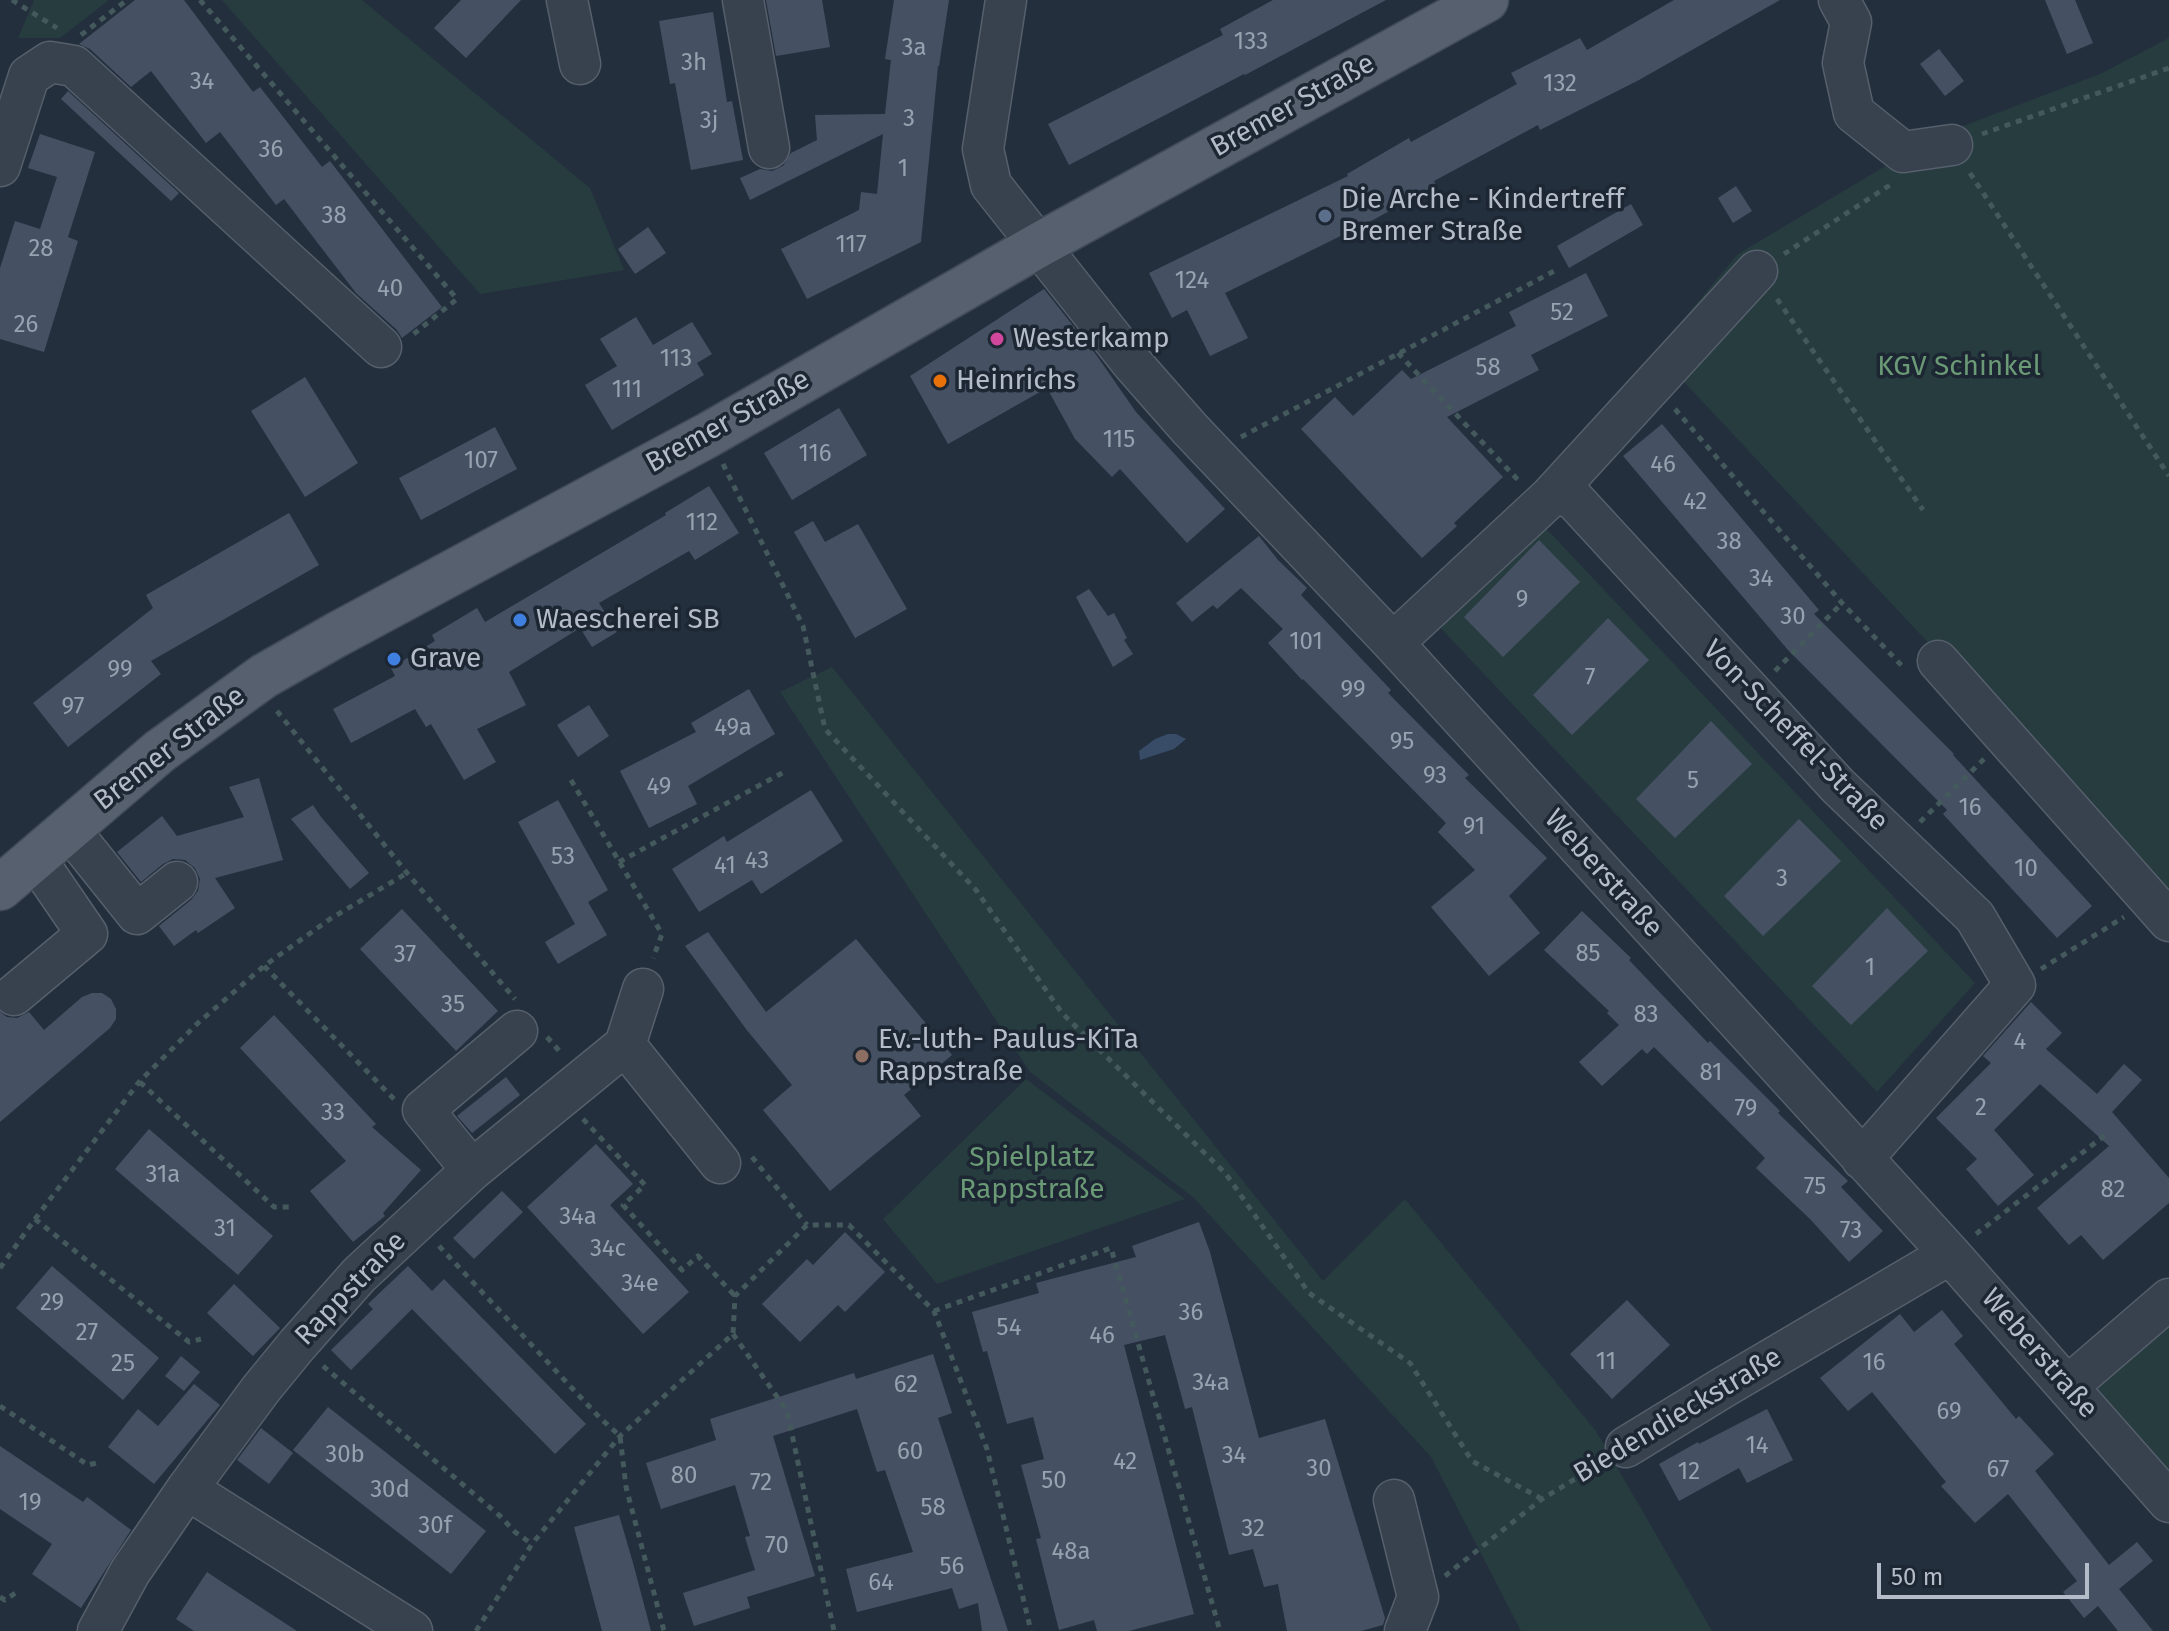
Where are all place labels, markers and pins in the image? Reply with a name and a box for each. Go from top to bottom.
place label: Die Arche - Kindertreff Bremer Straße [1341,183,1624,249]
marker: Die Arche - Kindertreff Bremer Straße [1316,207,1334,225]
place label: Westerkamp [1013,322,1170,356]
marker: Westerkamp [988,330,1006,348]
place label: Heinrichs [956,364,1076,398]
marker: Heinrichs [931,372,949,390]
place label: Waescherei SB [536,603,720,637]
marker: Waescherei SB [511,611,529,629]
place label: Grave [410,642,481,676]
marker: Grave [385,650,403,668]
place label: Ev.-luth- Paulus-KiTa Rappstraße [878,1023,1139,1089]
marker: Ev.-luth- Paulus-KiTa Rappstraße [853,1047,871,1065]

